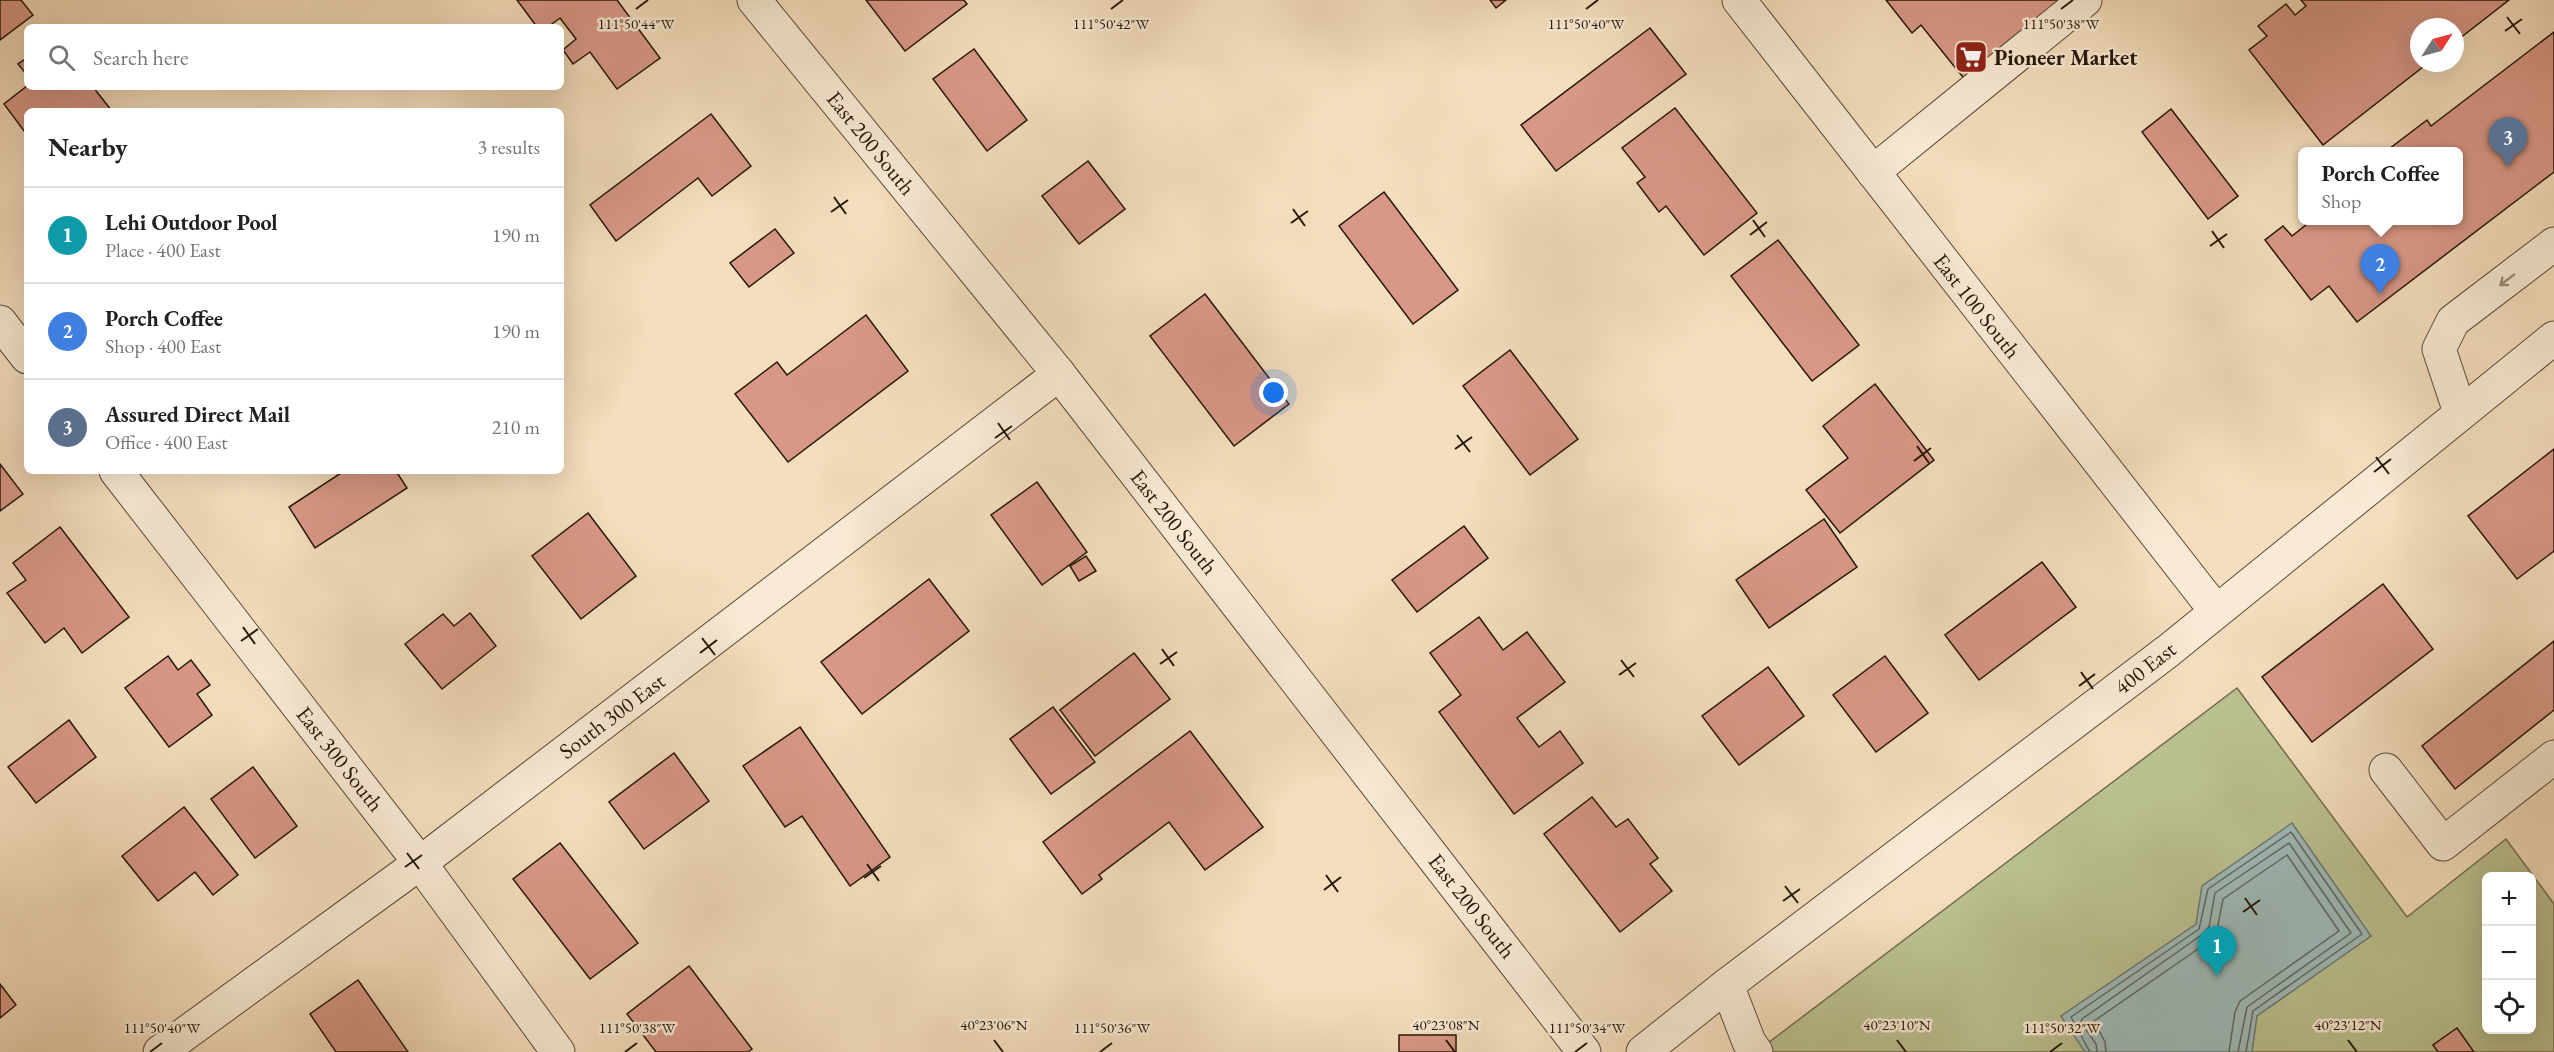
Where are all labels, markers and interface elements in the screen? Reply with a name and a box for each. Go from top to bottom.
text: 111°50'44"W [598,14,674,33]
text: 111°50'42"W [1073,14,1149,33]
text: 111°50'40"W [1548,14,1624,33]
text: 111°50'38"W [2023,14,2099,33]
north arrow [2410,18,2464,72]
search box [24,24,564,90]
supermarket icon: Pioneer Market [1953,39,1989,75]
icon: search [45,41,78,74]
text: Search here [93,43,188,72]
place label: Pioneer Market [1994,43,2138,72]
street label: East 200 South [820,85,922,201]
pin: 3 [2488,118,2528,167]
text: Nearby [48,130,128,164]
text: 3 results [477,134,540,160]
popup [2298,147,2463,225]
text: Porch Coffee [2321,159,2440,188]
text: Shop [2321,188,2361,214]
text: Lehi Outdoor Pool [105,208,278,237]
text: 1 [62,222,73,248]
text: 190 m [492,222,540,248]
text: Place · 400 East [105,237,221,263]
pin: 2 [2360,244,2400,294]
street label: East 100 South [1927,247,2027,365]
one-way arrow [2500,273,2516,286]
text: Porch Coffee [105,304,223,333]
text: 2 [62,318,73,344]
text: 190 m [492,318,540,344]
text: Shop · 400 East [105,333,221,359]
your location [1259,378,1288,407]
text: Assured Direct Mail [105,400,290,429]
text: 3 [62,414,73,440]
text: 210 m [492,414,540,440]
text: Office · 400 East [105,429,228,455]
street label: East 200 South [1124,463,1224,581]
street label: 400 East [2108,635,2182,701]
street label: South 300 East [553,666,671,766]
street label: East 300 South [290,700,390,818]
street label: East 200 South [1422,847,1522,965]
map controls [2482,872,2536,1034]
button: + [2482,872,2536,926]
pin: 1 [2198,926,2236,976]
button: − [2482,926,2536,980]
button: locate [2482,980,2536,1034]
text: 40°23'06"N [960,1015,1028,1034]
text: 40°23'08"N [1412,1015,1480,1034]
text: 40°23'10"N [1863,1015,1931,1034]
text: 40°23'12"N [2314,1015,2382,1034]
text: 111°50'40"W [124,1018,200,1037]
text: 111°50'38"W [599,1018,675,1037]
text: 111°50'36"W [1074,1018,1150,1037]
text: 111°50'34"W [1549,1018,1625,1037]
text: 111°50'32"W [2024,1018,2100,1037]

